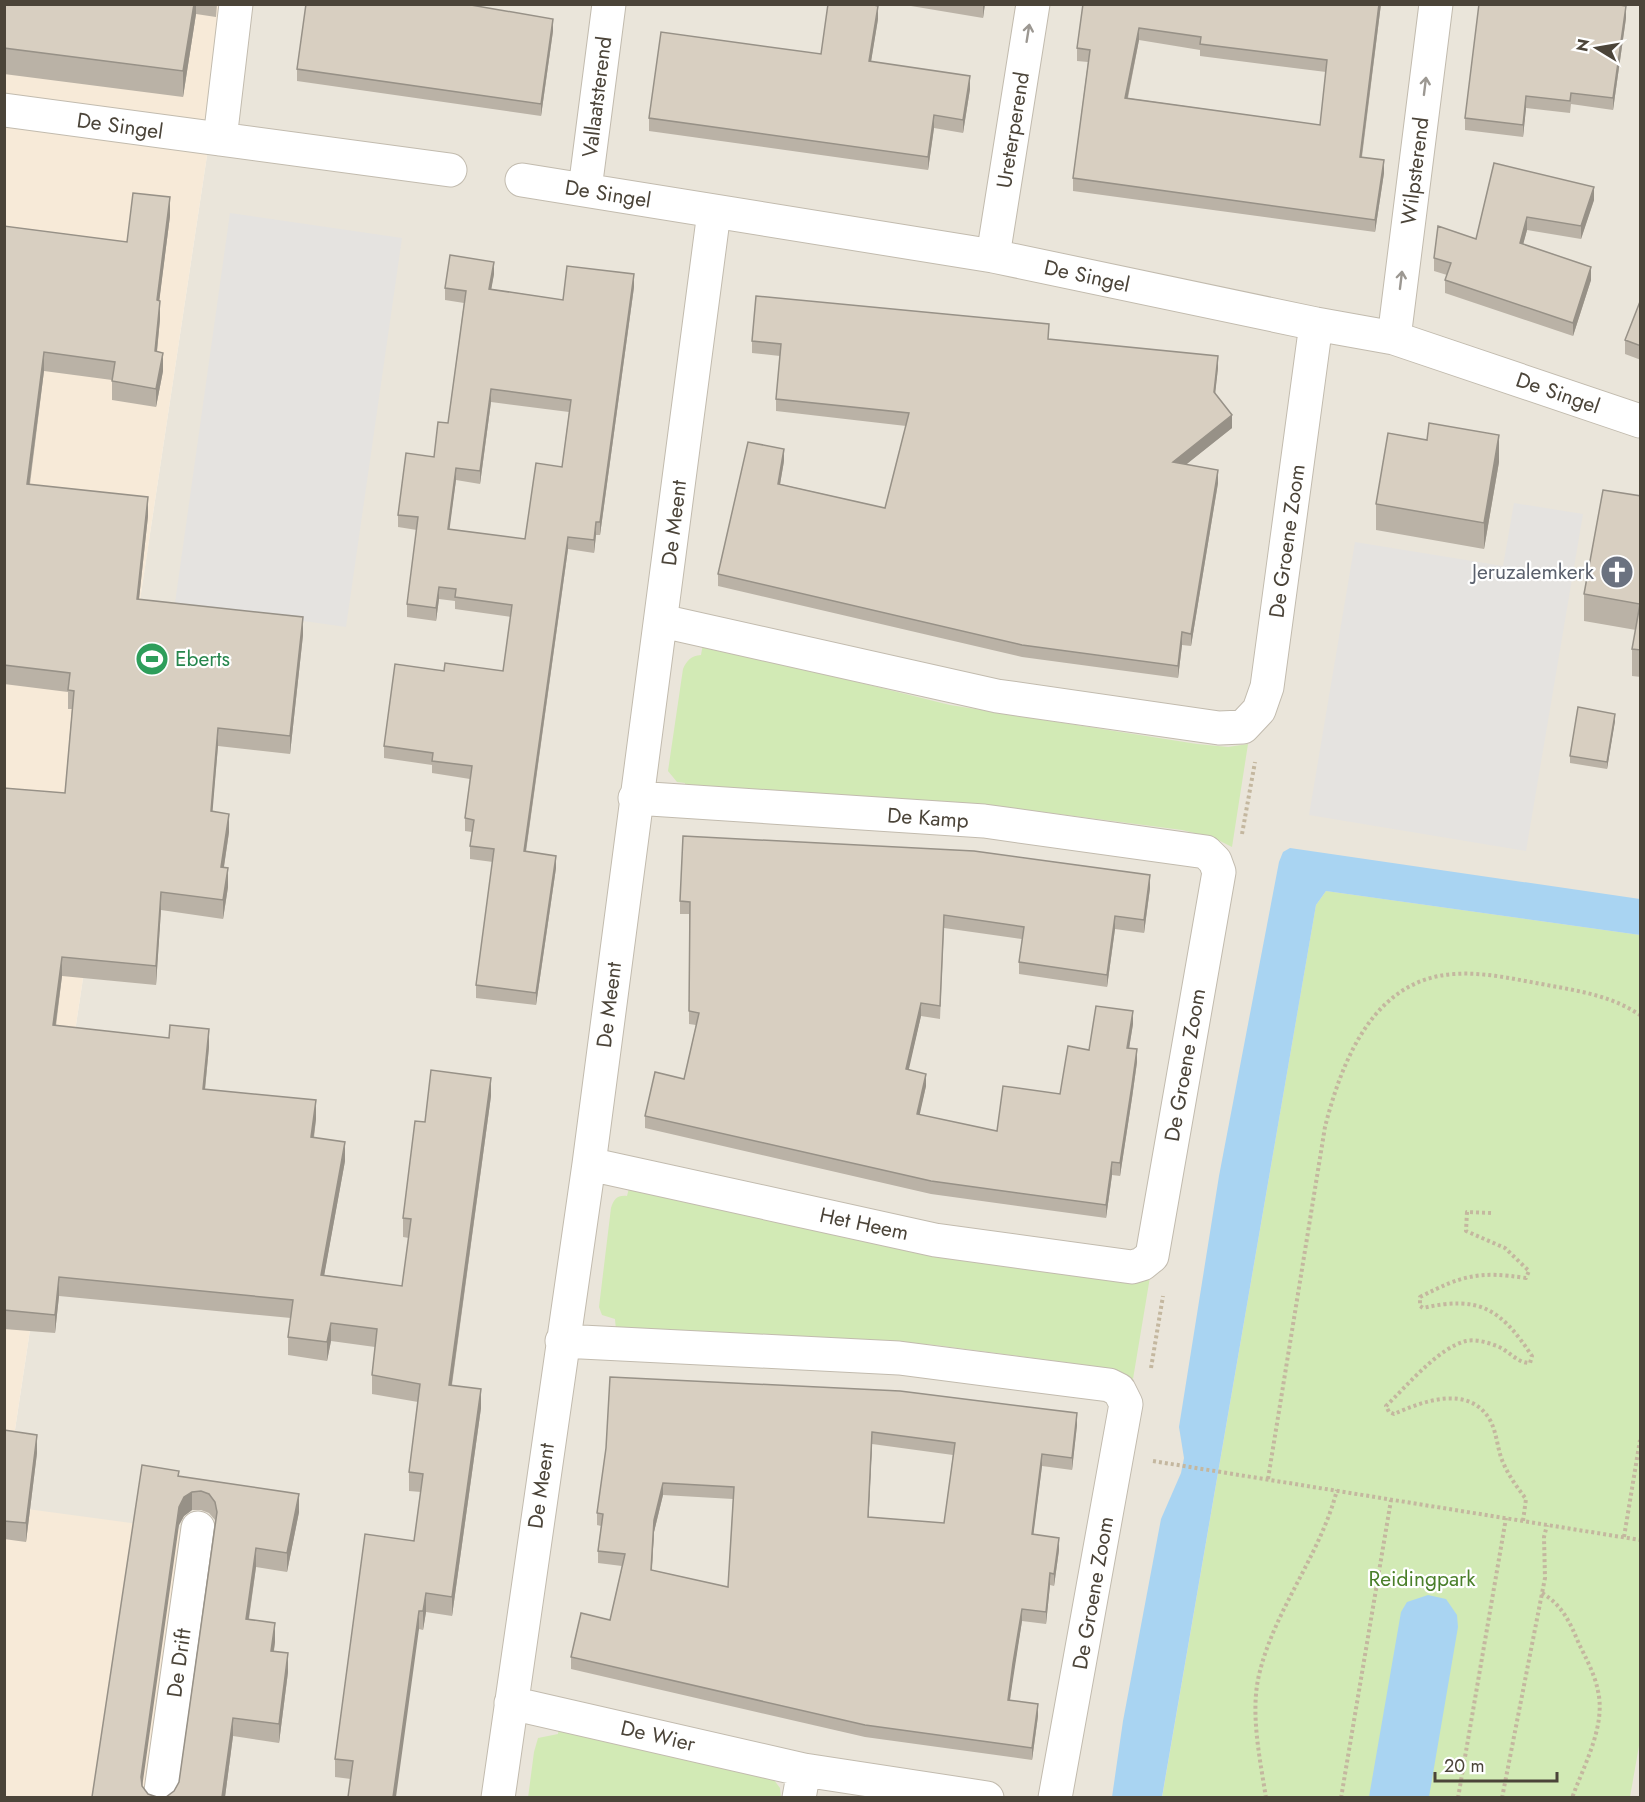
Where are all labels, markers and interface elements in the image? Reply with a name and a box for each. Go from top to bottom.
north arrow [1567,18,1627,78]
one-way arrow [1023,23,1034,43]
street label: Vallaatsterend [575,35,619,159]
text: N [1570,37,1595,54]
street label: Ureterperend [989,70,1037,190]
one-way arrow [1420,77,1431,97]
street label: De Singel [75,105,165,147]
street label: Wilpsterend [1394,116,1436,226]
street label: De Singel [563,172,653,216]
street label: De Singel [1041,252,1133,300]
one-way arrow [1396,270,1407,290]
street label: De Singel [1512,365,1604,421]
street label: De Groene Zoom [1261,462,1313,620]
street label: De Meent [654,478,694,568]
church icon: Jeruzalemkerk [1599,554,1635,590]
place label: Jeruzalemkerk [1469,557,1595,587]
sports icon: Eberts [134,641,170,677]
place label: Eberts [175,644,230,674]
street label: De Kamp [886,800,970,836]
street label: De Meent [589,960,629,1050]
street label: De Groene Zoom [1157,986,1213,1144]
street label: Het Heem [817,1200,911,1248]
street label: De Meent [520,1441,562,1531]
street label: De Groene Zoom [1065,1514,1121,1672]
park label: Reidingpark [1369,1564,1476,1594]
street label: De Drift [159,1627,199,1699]
street label: De Wier [618,1713,699,1759]
scale bar [1435,1745,1556,1783]
text: 20 m [1444,1753,1484,1779]

